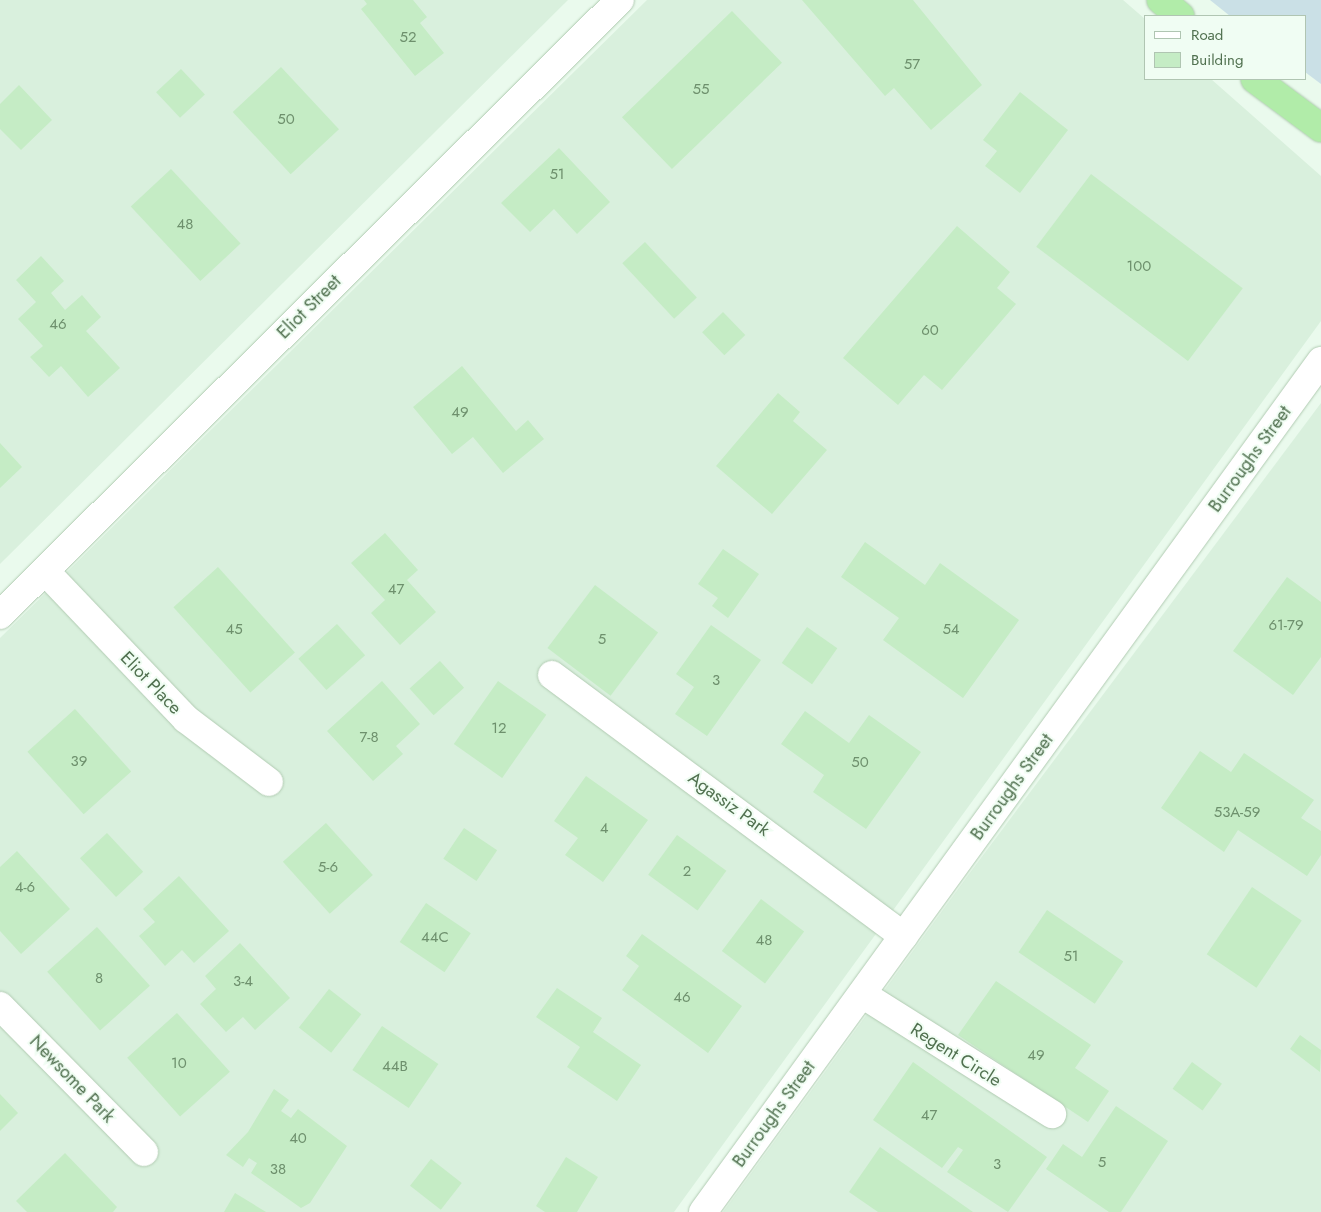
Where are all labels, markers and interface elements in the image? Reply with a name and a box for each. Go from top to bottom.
legend [1144,15,1306,80]
text: Road [1191,24,1223,46]
house number: 52 [400,29,416,47]
text: Building [1191,49,1243,71]
house number: 57 [904,56,920,74]
house number: 55 [693,81,709,99]
house number: 50 [277,111,295,129]
house number: 51 [549,166,565,184]
house number: 48 [177,216,193,234]
house number: 100 [1127,258,1151,276]
street label: Eliot Street [273,271,345,343]
house number: 46 [49,316,67,334]
house number: 60 [921,322,939,340]
street label: Burroughs Street [1204,402,1296,516]
house number: 49 [451,404,469,422]
house number: 47 [388,581,404,599]
house number: 61-79 [1268,617,1304,635]
house number: 45 [225,621,243,639]
house number: 54 [942,621,960,639]
house number: 5 [598,631,606,649]
street label: Eliot Place [116,647,186,719]
house number: 3 [712,672,720,690]
house number: 12 [491,720,507,738]
house number: 7-8 [359,729,379,747]
street label: Burroughs Street [966,730,1058,844]
house number: 39 [71,753,87,771]
house number: 50 [851,754,869,772]
street label: Agassiz Park [684,767,774,841]
house number: 53A-59 [1214,804,1260,822]
house number: 4 [600,820,608,838]
house number: 5-6 [318,859,338,877]
house number: 2 [683,863,691,881]
house number: 4-6 [15,879,35,897]
house number: 44C [421,929,449,947]
house number: 48 [756,932,772,950]
house number: 51 [1063,948,1079,966]
house number: 8 [95,970,103,988]
house number: 3-4 [233,973,253,991]
house number: 46 [673,989,691,1007]
street label: Regent Circle [907,1019,1005,1091]
street label: Newsome Park [25,1031,119,1127]
house number: 49 [1027,1047,1045,1065]
house number: 10 [171,1055,187,1073]
street label: Burroughs Street [728,1057,820,1171]
house number: 44B [382,1058,408,1076]
house number: 47 [921,1107,937,1125]
house number: 40 [289,1130,307,1148]
house number: 5 [1098,1154,1106,1172]
house number: 3 [993,1156,1001,1174]
house number: 38 [270,1161,286,1179]

